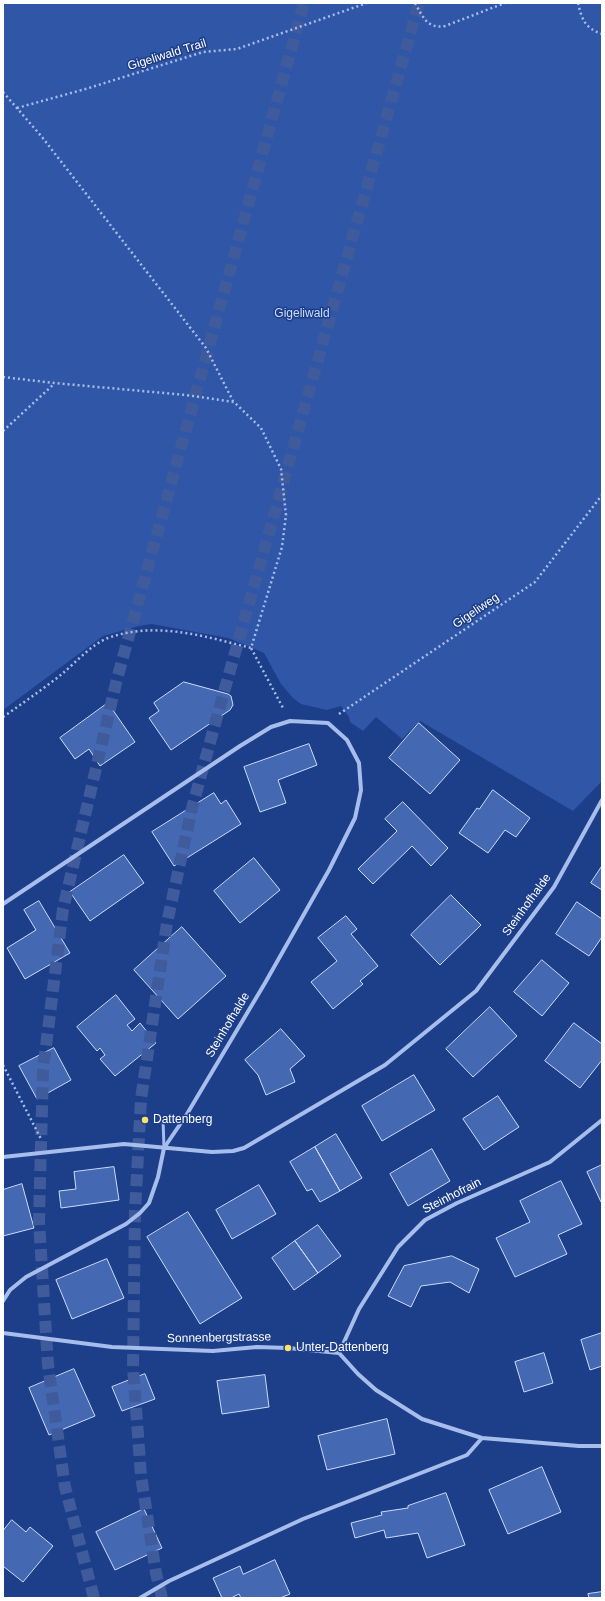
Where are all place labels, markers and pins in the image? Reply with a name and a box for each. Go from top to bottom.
place label: Dattenberg [153,1113,212,1127]
marker: Dattenberg [140,1115,150,1125]
place label: Unter-Dattenberg [296,1341,389,1355]
marker: Unter-Dattenberg [283,1343,293,1353]

